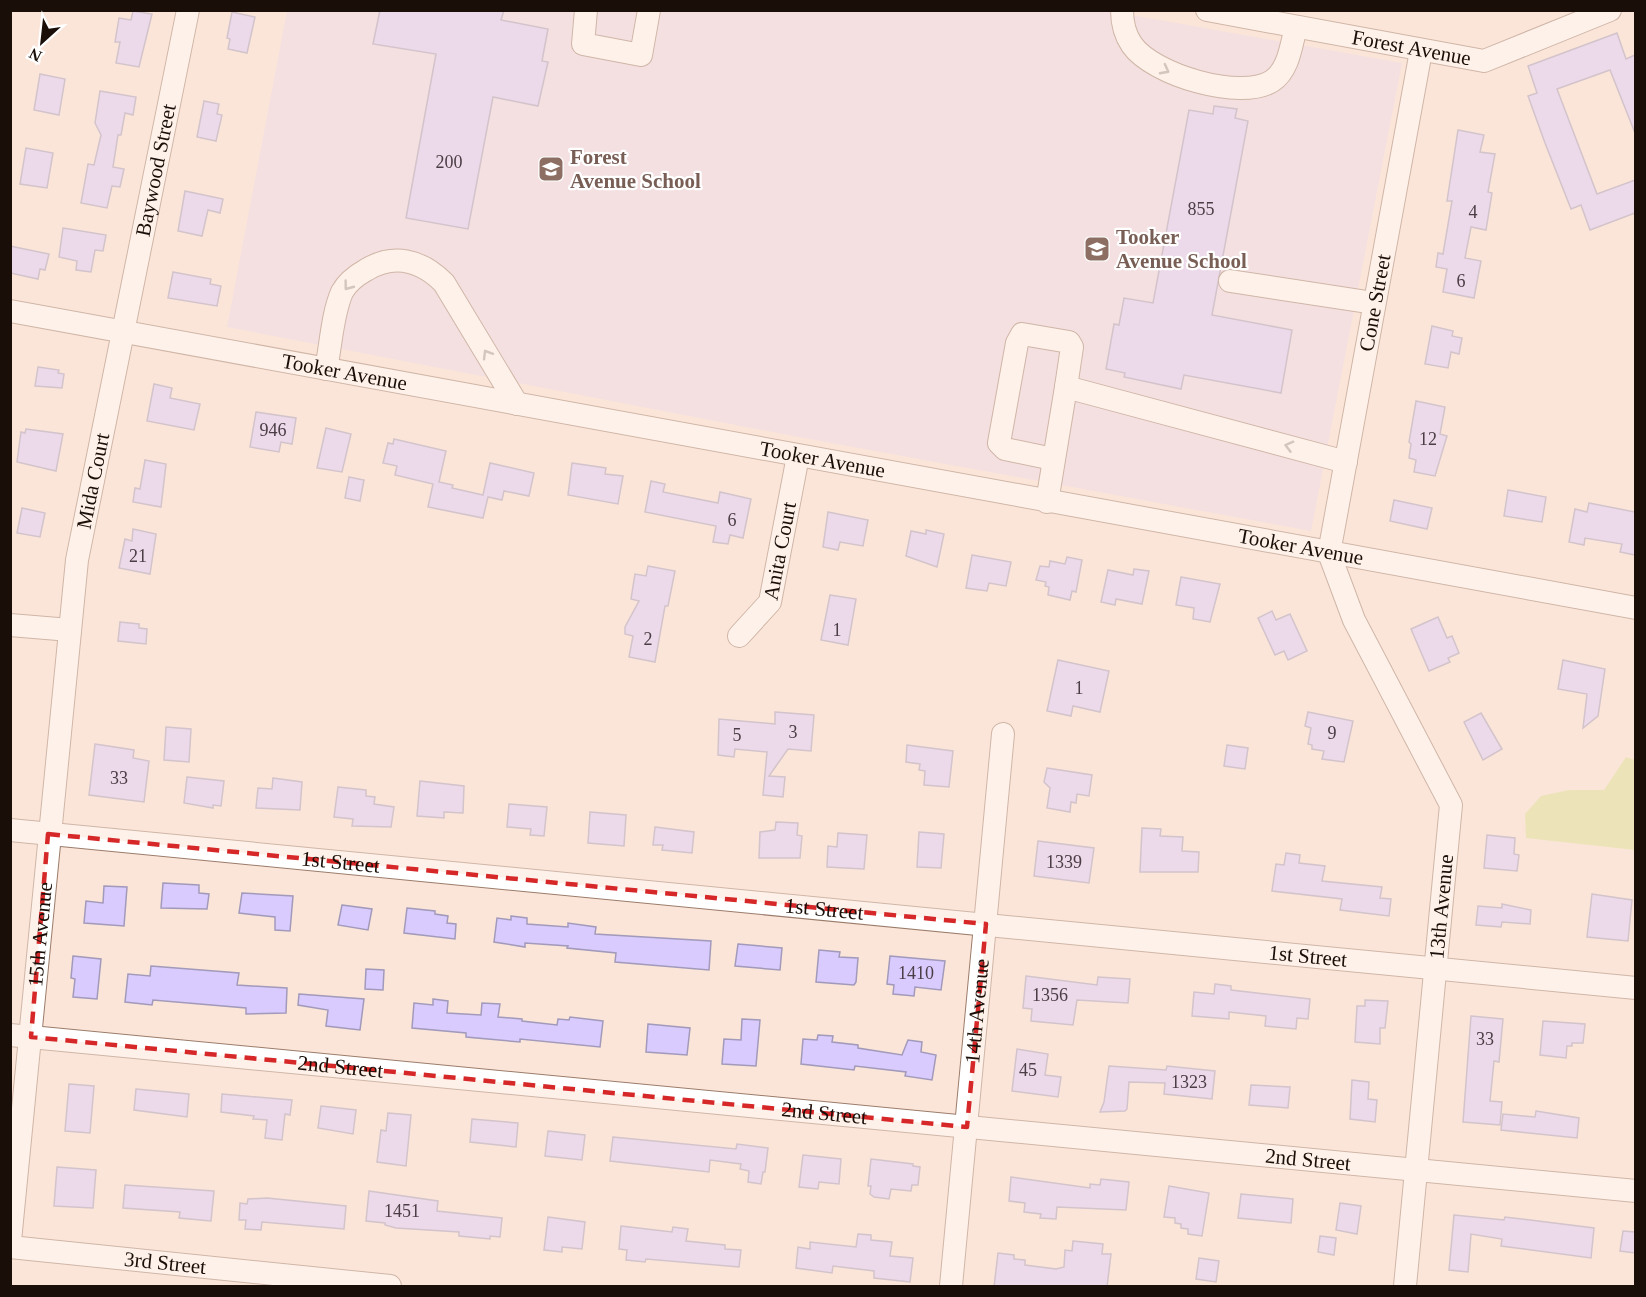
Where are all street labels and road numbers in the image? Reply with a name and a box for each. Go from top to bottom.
street label: Forest Avenue [1350,25,1473,70]
street label: Baywood Street [131,102,181,239]
street label: Cone Street [1354,252,1396,353]
street label: Tooker Avenue [280,349,409,395]
street label: Mida Court [72,431,114,531]
street label: Tooker Avenue [758,436,887,483]
street label: Anita Court [759,500,801,602]
street label: Tooker Avenue [1236,524,1365,570]
street label: 1st Street [300,846,381,878]
street label: 13th Avenue [1424,853,1458,960]
street label: 15th Avenue [23,881,57,988]
street label: 1st Street [784,893,865,925]
street label: 1st Street [1268,940,1348,972]
street label: 14th Avenue [960,958,994,1065]
street label: 2nd Street [297,1051,384,1083]
street label: 2nd Street [780,1097,868,1129]
street label: 2nd Street [1264,1143,1352,1176]
street label: 3rd Street [123,1247,207,1279]

